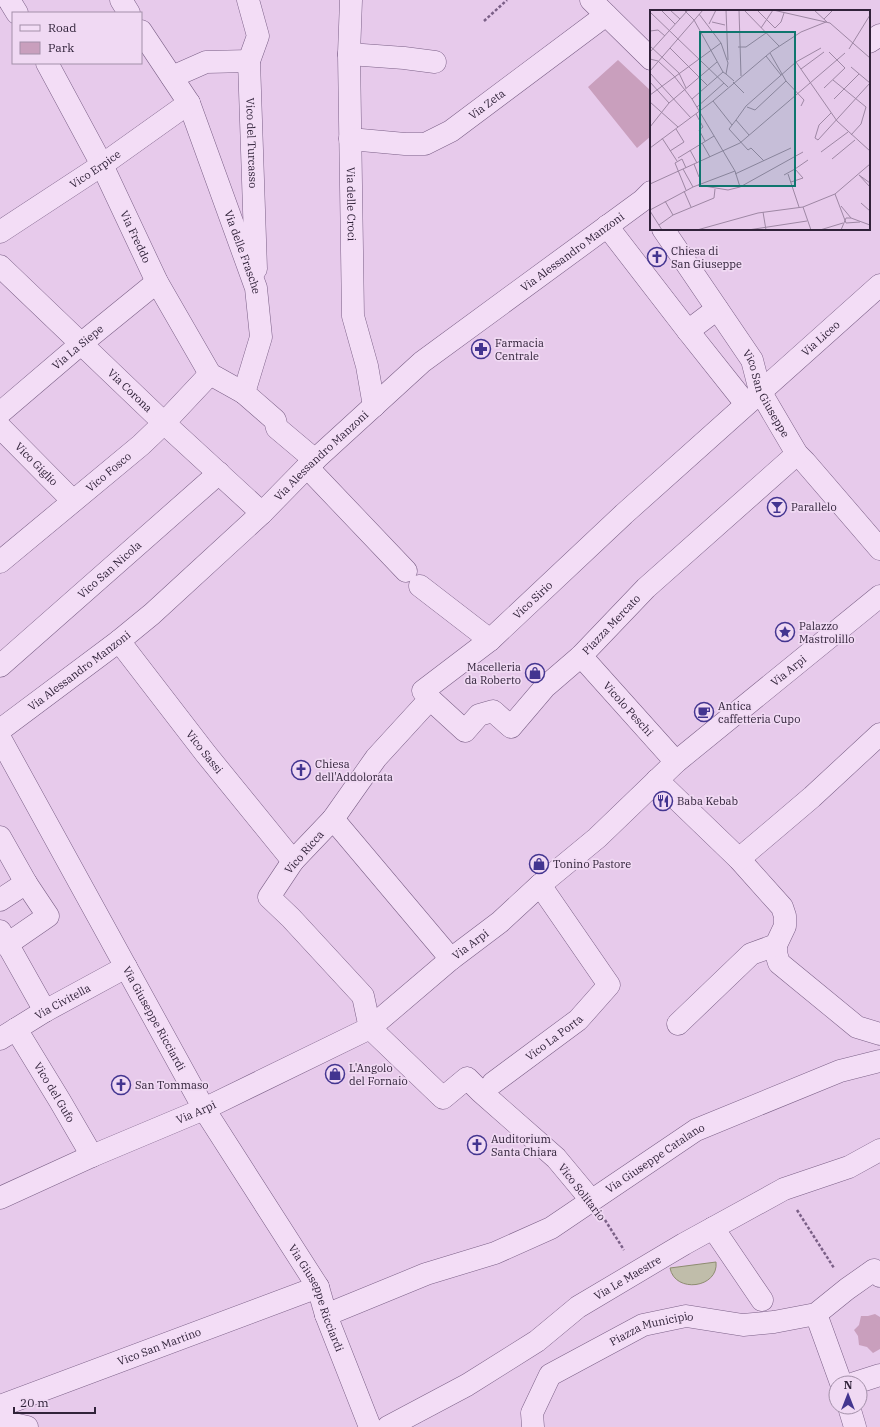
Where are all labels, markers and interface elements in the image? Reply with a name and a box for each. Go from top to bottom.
inset map [650,10,870,230]
legend [12,12,142,64]
text: Road [48,20,77,35]
text: Park [48,40,74,55]
street label: Via Zeta [466,86,508,122]
street label: Vico del Turcasso [243,97,260,189]
street label: Vico Erpice [67,147,123,191]
street label: Via delle Croci [344,167,359,242]
street label: Via Freddo [117,208,154,265]
street label: Via delle Frasche [221,208,264,295]
street label: Via Alessandro Manzoni [518,209,627,294]
place label: Chiesa di San Giuseppe [671,244,742,271]
church icon: Chiesa di San Giuseppe [646,246,668,268]
street label: Via Liceo [798,317,843,359]
street label: Via La Siepe [49,321,106,373]
place label: Farmacia Centrale [495,336,544,363]
pharmacy icon: Farmacia Centrale [470,338,492,360]
street label: Vico San Giuseppe [740,347,793,440]
street label: Via Corona [105,366,155,415]
street label: Via Alessandro Manzoni [271,407,372,504]
street label: Vico Giglio [12,439,61,489]
street label: Vico Fosco [83,449,134,495]
bar icon: Parallelo [766,496,788,518]
place label: Parallelo [791,500,837,514]
street label: Vico San Nicola [75,538,144,601]
street label: Vico Sirio [510,578,555,622]
street label: Piazza Mercato [579,591,643,658]
place label: Palazzo Mastrolillo [799,619,854,646]
place icon: Palazzo Mastrolillo [774,621,796,643]
street label: Via Alessandro Manzoni [25,627,134,714]
street label: Via Arpi [768,652,809,689]
place label: Macelleria da Roberto [465,660,521,687]
shop icon: Macelleria da Roberto [524,662,546,684]
street label: Vicolo Peschi [600,679,657,739]
place label: Antica caffetteria Cupo [718,699,800,726]
cafe icon: Antica caffetteria Cupo [693,701,715,723]
street label: Vico Sassi [183,727,226,777]
place label: Chiesa dell'Addolorata [315,757,393,784]
church icon: Chiesa dell'Addolorata [290,759,312,781]
restaurant icon: Baba Kebab [652,790,674,812]
place label: Baba Kebab [677,794,738,808]
street label: Vico Ricca [281,827,327,877]
shop icon: Tonino Pastore [528,853,550,875]
place label: Tonino Pastore [553,857,631,871]
street label: Via Arpi [449,926,492,963]
street label: Via Giuseppe Ricciardi [120,964,189,1074]
street label: Via Civitella [32,981,93,1023]
street label: Vico La Porta [523,1012,586,1064]
street label: Vico del Gufo [31,1059,78,1125]
place label: L'Angolo del Fornaio [349,1061,408,1088]
shop icon: L'Angolo del Fornaio [324,1063,346,1085]
church icon: San Tommaso [110,1074,132,1096]
place label: San Tommaso [135,1078,208,1092]
street label: Via Arpi [174,1097,219,1127]
street label: Via Giuseppe Catalano [603,1120,707,1196]
place label: Auditorium Santa Chiara [491,1132,557,1159]
church icon: Auditorium Santa Chiara [466,1134,488,1156]
street label: Vico Solitario [555,1161,609,1223]
street label: Via Giuseppe Ricciardi [285,1242,347,1354]
street label: Via Le Maestre [591,1252,664,1303]
street label: Piazza Municipio [607,1309,695,1349]
street label: Vico San Martino [115,1324,203,1368]
north arrow [828,1375,868,1415]
text: N [844,1378,853,1392]
scale bar [14,1389,95,1415]
text: 20 m [20,1395,49,1410]

